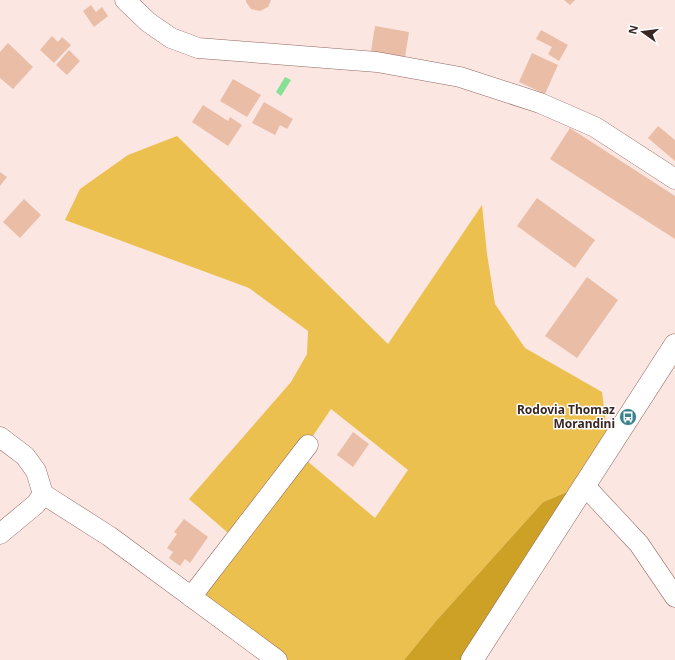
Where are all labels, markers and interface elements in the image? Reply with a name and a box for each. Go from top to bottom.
north arrow [623,12,663,52]
text: N [624,23,641,36]
place label: Rodovia Thomaz Morandini [517,401,615,432]
bus stop icon: Rodovia Thomaz Morandini [618,407,638,427]

